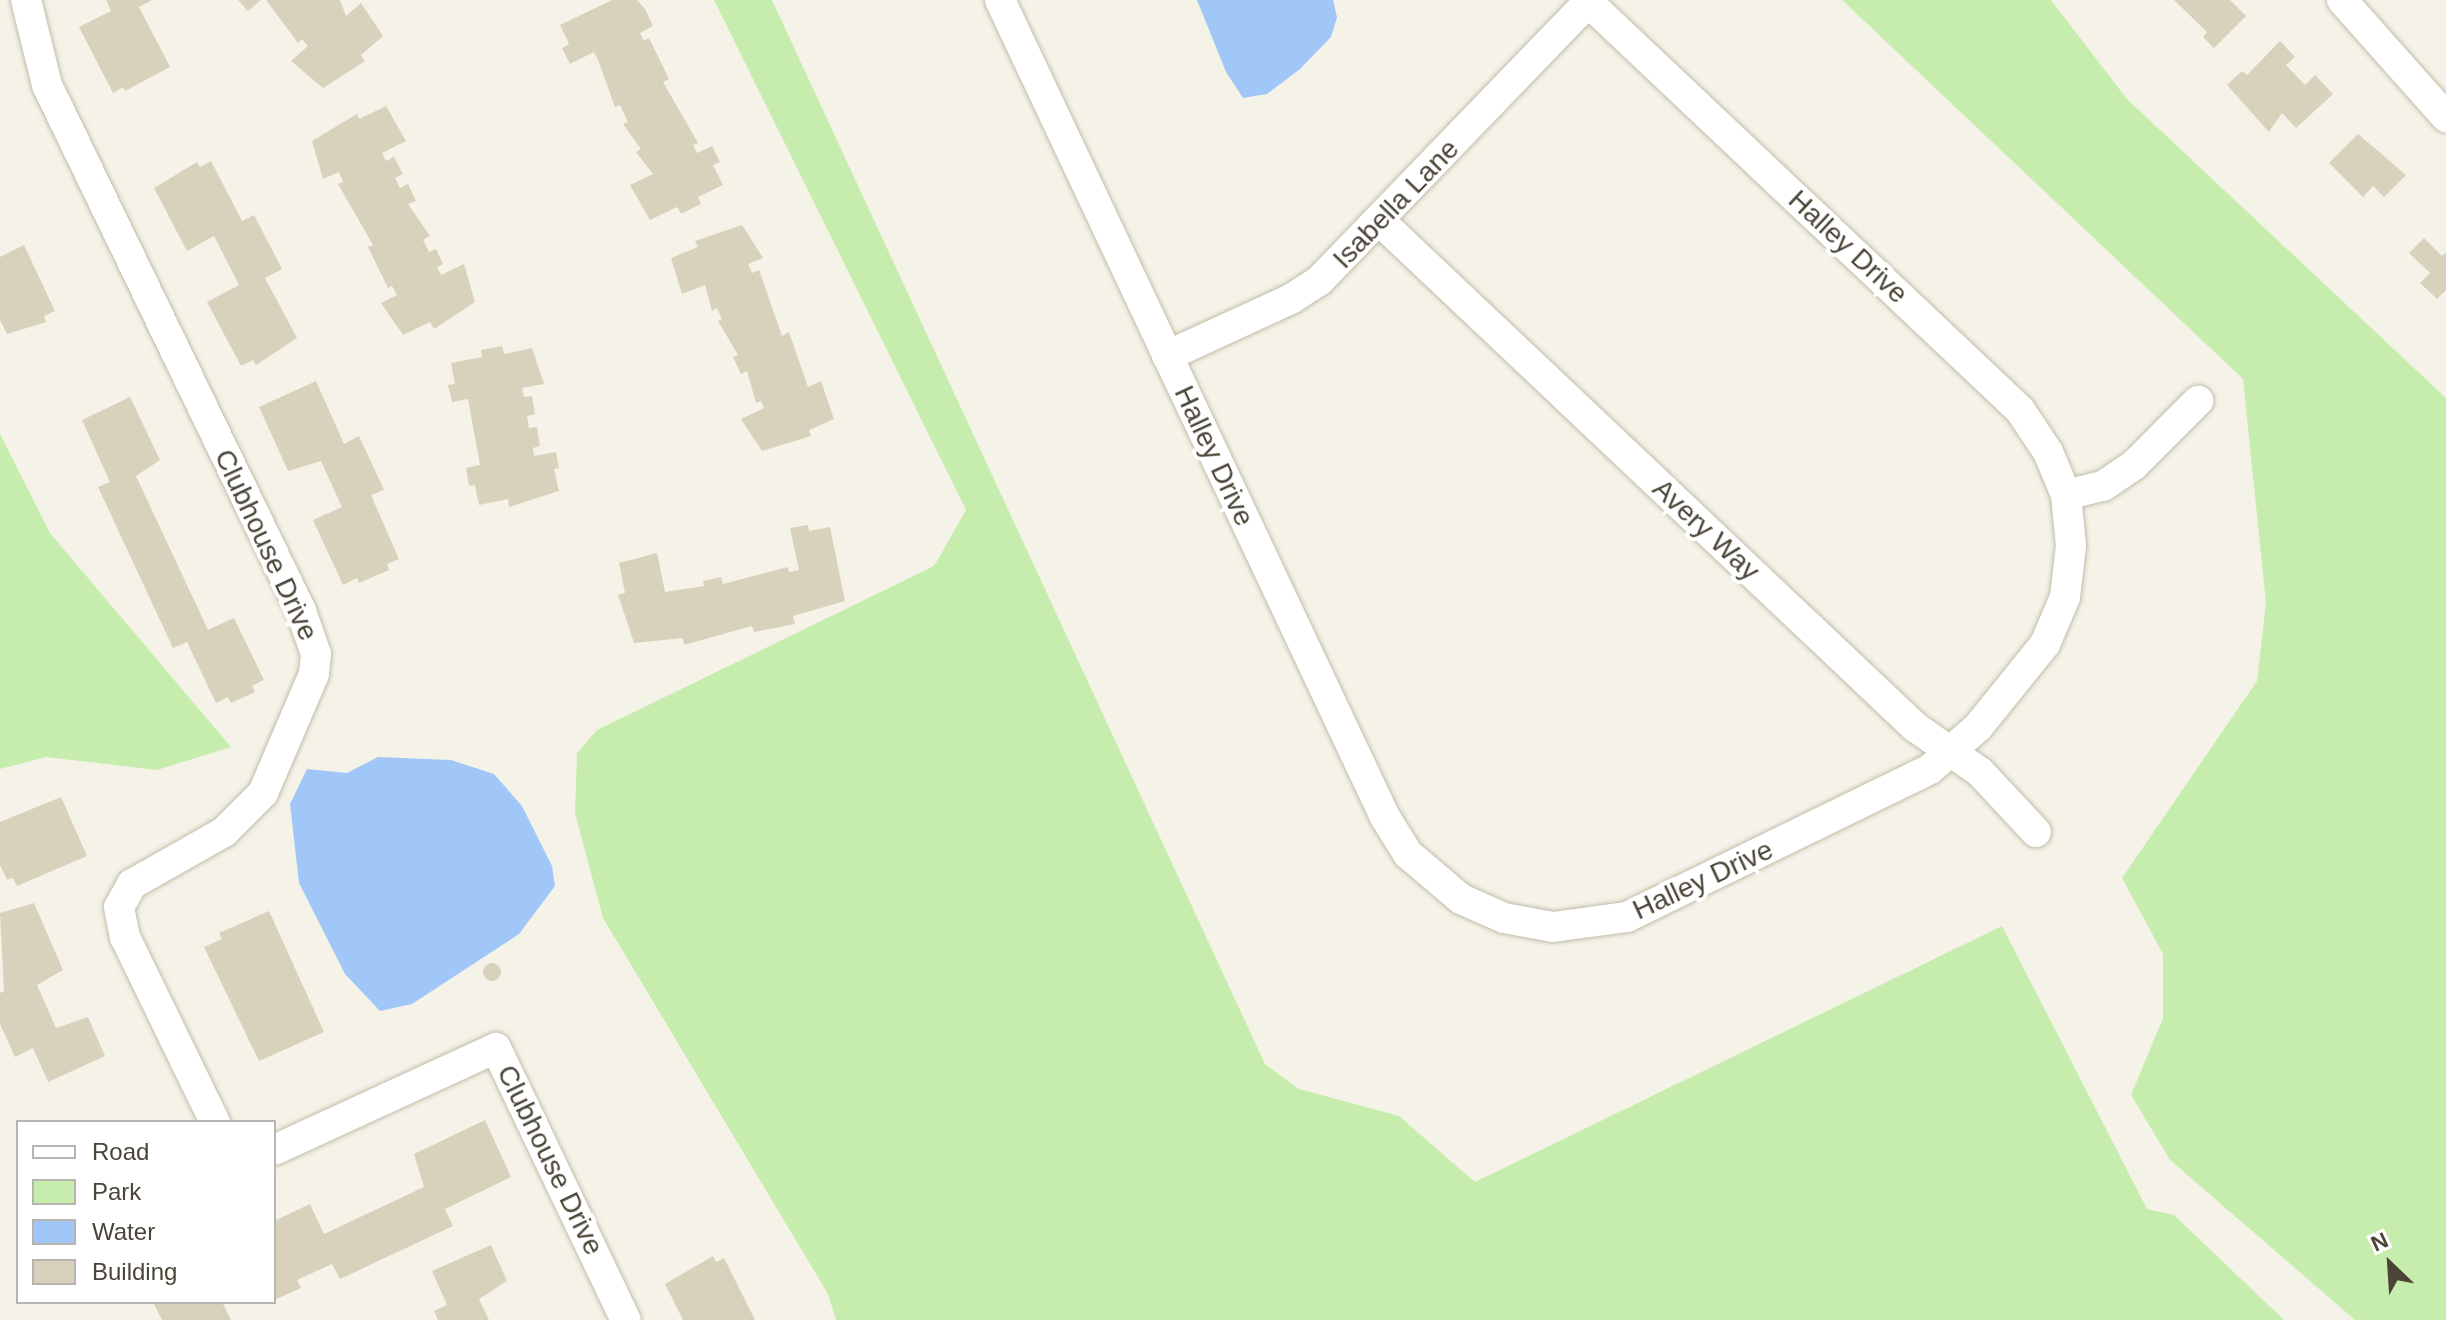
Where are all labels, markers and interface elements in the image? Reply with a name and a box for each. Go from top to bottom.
street label: Isabella Lane [1326,132,1466,276]
street label: Halley Drive [1781,183,1915,311]
street label: Halley Drive [1167,381,1261,531]
street label: Clubhouse Drive [207,444,325,646]
street label: Avery Way [1646,472,1766,588]
street label: Halley Drive [1628,833,1778,927]
street label: Clubhouse Drive [490,1060,610,1260]
legend [16,1120,276,1304]
text: Road [92,1138,149,1165]
text: Park [92,1178,141,1205]
text: Water [92,1218,155,1245]
north arrow [2350,1224,2430,1304]
text: N [2367,1227,2392,1256]
text: Building [92,1258,177,1285]

